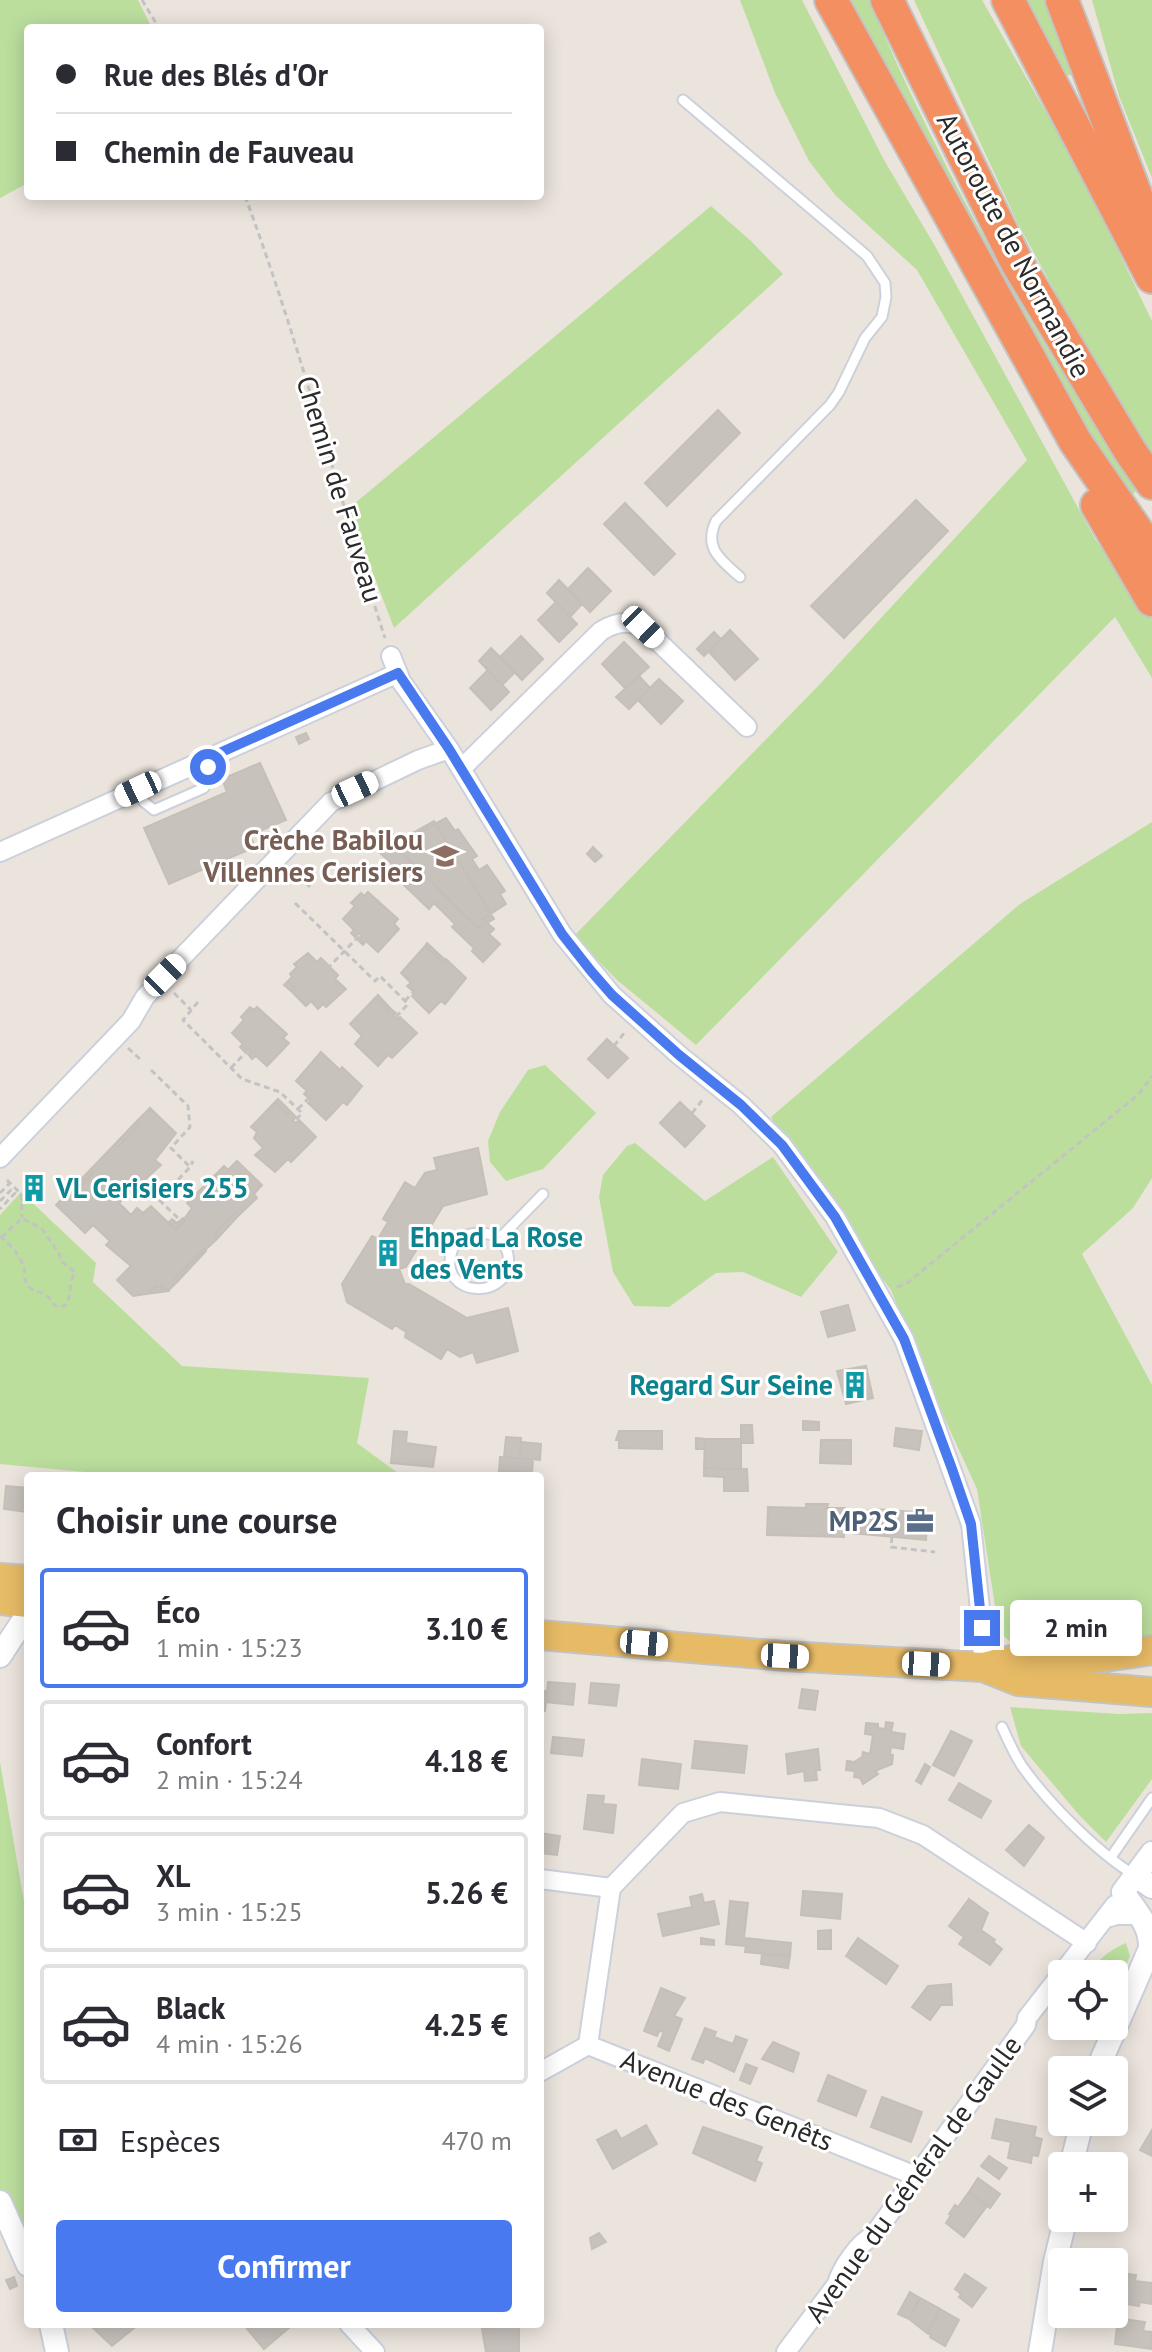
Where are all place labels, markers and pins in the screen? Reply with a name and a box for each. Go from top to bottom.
place label: Crèche Babilou Villennes Cerisiers [202,821,423,890]
school or university icon: Crèche Babilou Villennes Cerisiers [430,841,460,871]
place label: VL Cerisiers 255 [55,1169,249,1206]
building icon: VL Cerisiers 255 [19,1173,49,1203]
place label: Ehpad La Rose des Vents [410,1218,583,1287]
building icon: Ehpad La Rose des Vents [373,1238,403,1268]
place label: Regard Sur Seine [630,1366,833,1403]
building icon: Regard Sur Seine [840,1370,870,1400]
place label: MP2S [829,1502,898,1539]
office icon: MP2S [905,1506,935,1536]

